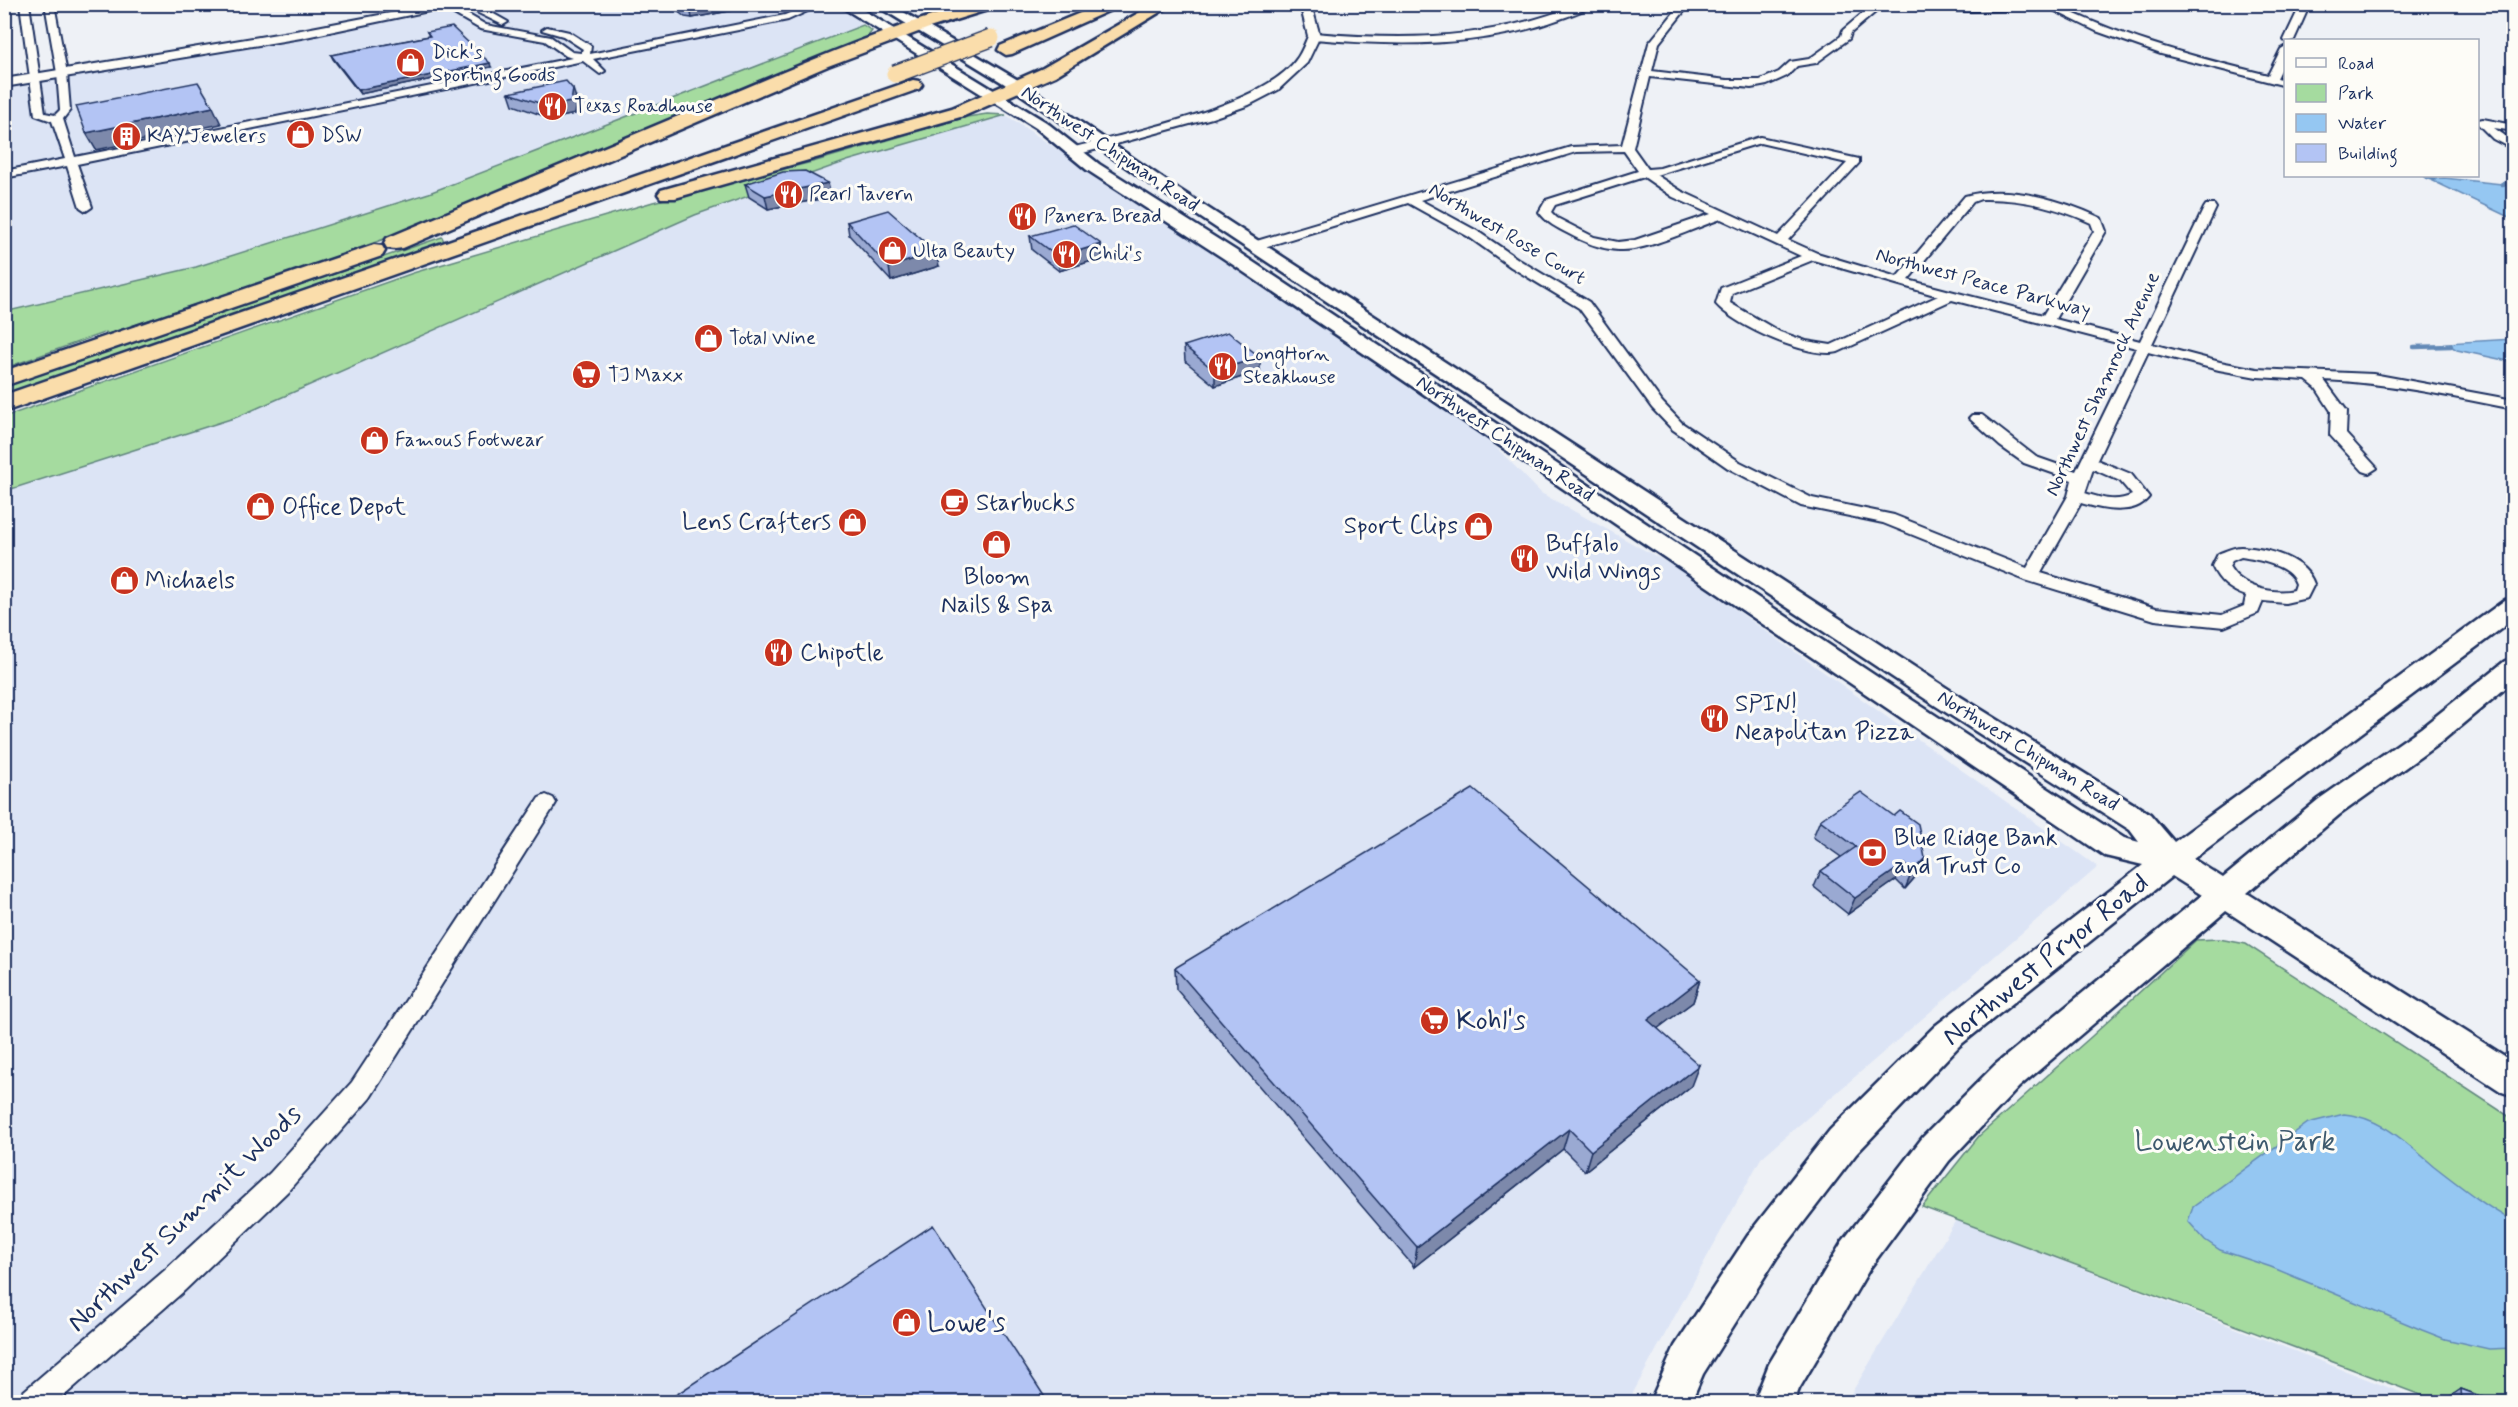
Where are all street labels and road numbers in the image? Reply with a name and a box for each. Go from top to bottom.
street label: Northwest Chipman Road [1016,79,1204,219]
street label: Northwest Rose Court [1423,176,1591,292]
street label: Northwest Peace Parkway [1873,241,2093,325]
street label: Northwest Shamrock Avenue [2039,267,2167,501]
street label: Northwest Chipman Road [1411,369,1599,509]
street label: Northwest Chipman Road [1932,684,2124,818]
street label: Northwest Pryor Road [1935,865,2157,1055]
street label: Northwest Summit Woods [60,1097,310,1341]

